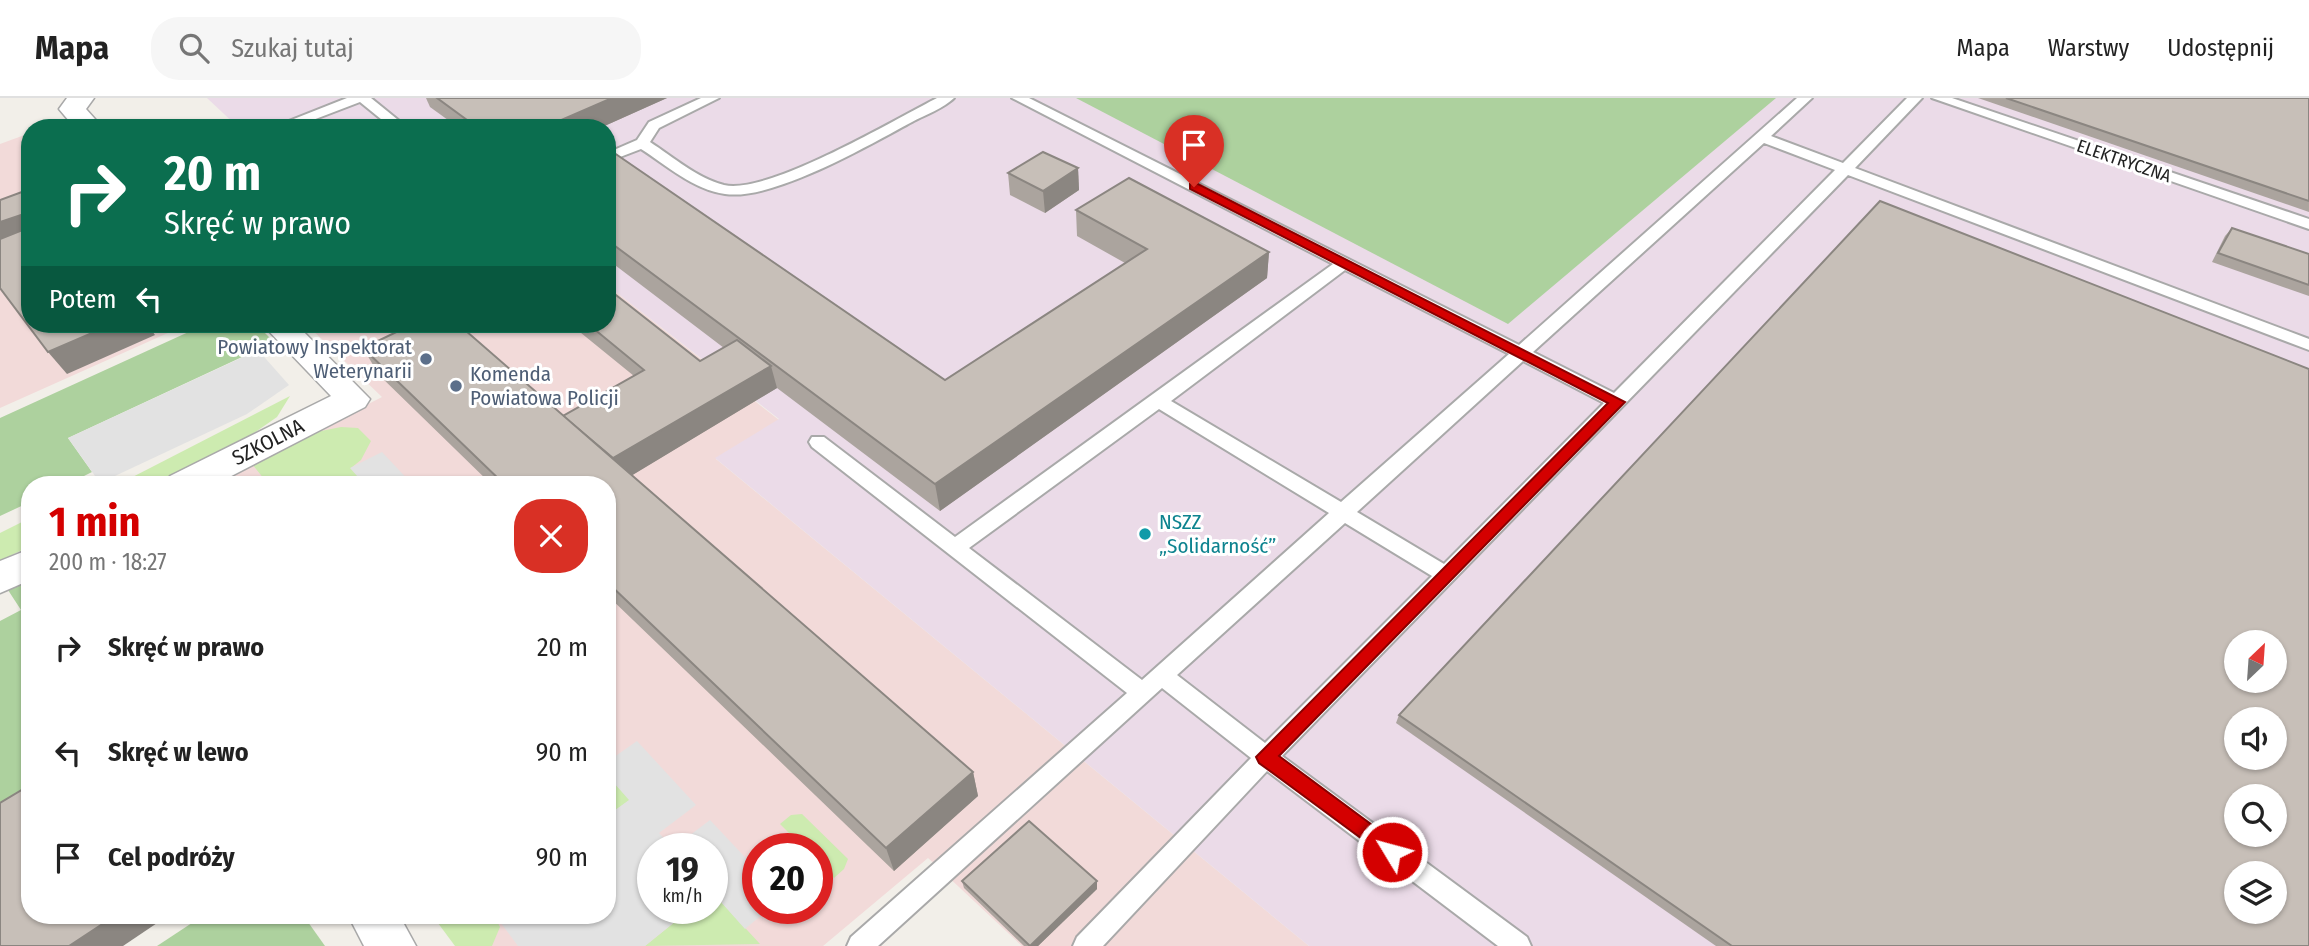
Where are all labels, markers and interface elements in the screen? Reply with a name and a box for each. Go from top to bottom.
search box [151,17,641,80]
text: Mapa [35,28,109,68]
icon: search [175,29,213,67]
text: Szukaj tutaj [231,33,354,64]
text: Mapa [1957,34,2010,62]
text: Warstwy [2048,34,2129,62]
text: Udostępnij [2167,34,2274,62]
pin [1164,115,1224,187]
icon: arrive [1175,126,1213,164]
street label: ELEKTRYCZNA [2074,135,2175,188]
text: 20 m [164,144,261,203]
icon: right [49,147,140,238]
text: Skręć w prawo [164,204,351,242]
icon: left [130,280,168,318]
text: Potem [49,284,116,315]
place label: Powiatowy Inspektorat Weterynarii [217,334,412,384]
marker: Powiatowy Inspektorat Weterynarii [418,351,434,367]
place label: Komenda Powiatowa Policji [470,361,619,411]
marker: Komenda Powiatowa Policji [448,378,464,394]
street label: SZKOLNA [228,413,308,471]
text: 1 min [49,497,140,547]
button: close [514,499,588,573]
place label: NSZZ „Solidarność” [1159,509,1276,559]
marker: NSZZ „Solidarność” [1137,526,1153,542]
text: 200 m · 18:27 [49,548,167,576]
icon: right [49,629,87,667]
north arrow [2224,630,2287,693]
map controls [2224,630,2287,924]
text: Skręć w prawo [108,632,264,663]
text: 20 m [537,632,588,663]
button: sound [2224,707,2287,770]
icon: left [49,734,87,772]
text: Skręć w lewo [108,737,249,768]
text: 90 m [536,737,588,768]
button: search [2224,784,2287,847]
position arrow [1355,815,1429,889]
speed limit sign: 20 [742,833,833,924]
icon: arrive [49,839,87,877]
text: Cel podróży [108,842,235,873]
text: 90 m [536,842,588,873]
text: 19 [666,848,699,890]
button: layers [2224,861,2287,924]
text: km/h [662,885,703,907]

